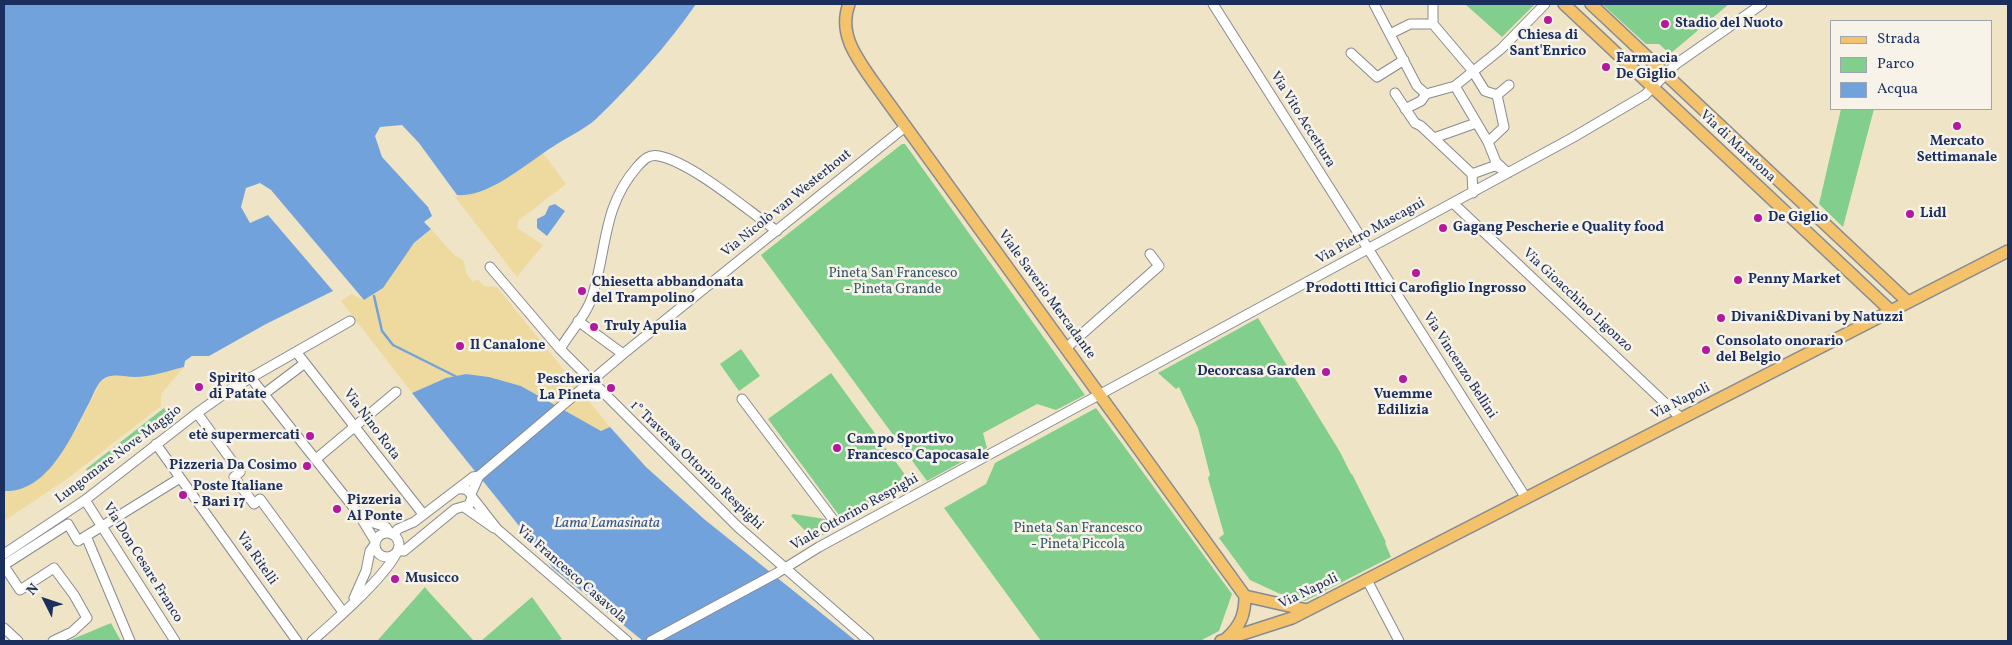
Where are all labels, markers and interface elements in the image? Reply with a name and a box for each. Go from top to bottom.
marker: Chiesa di Sant'Enrico [1542,14,1554,26]
place label: Stadio del Nuoto [1675,16,1783,32]
marker: Stadio del Nuoto [1659,18,1671,30]
legend [1830,20,1992,110]
place label: Chiesa di Sant'Enrico [1510,28,1586,60]
text: Strada [1877,29,1920,50]
place label: Farmacia De Giglio [1616,51,1678,84]
text: Parco [1877,54,1914,75]
marker: Farmacia De Giglio [1600,61,1612,73]
street label: Via Vito Accettura [1266,69,1338,171]
text: Acqua [1877,79,1918,100]
street label: Via di Maratona [1695,107,1779,187]
marker: Mercato Settimanale [1951,120,1963,132]
place label: Mercato Settimanale [1917,134,1997,166]
street label: Via Nicolò van Westerhout [719,146,855,262]
street label: Via Pietro Mascagni [1314,195,1428,269]
place label: Lidl [1920,206,1946,222]
marker: Lidl [1904,208,1916,220]
place label: De Giglio [1768,210,1828,226]
marker: De Giglio [1752,212,1764,224]
place label: Gagang Pescherie e Quality food [1453,220,1664,236]
marker: Gagang Pescherie e Quality food [1437,222,1449,234]
street label: Viale Saverio Mercadante [994,227,1098,363]
street label: Via Gioacchino Ligonzo [1518,246,1636,356]
park label: Pineta San Francesco - Pineta Grande [828,266,958,298]
marker: Prodotti Ittici Carofiglio Ingrosso [1410,267,1422,279]
place label: Penny Market [1748,272,1841,288]
marker: Penny Market [1732,274,1744,286]
place label: Chiesetta abbandonata del Trampolino [592,275,744,308]
place label: Prodotti Ittici Carofiglio Ingrosso [1306,281,1526,297]
marker: Chiesetta abbandonata del Trampolino [576,285,588,297]
street label: Via Vincenzo Bellini [1418,310,1500,422]
place label: Divani&Divani by Natuzzi [1731,310,1904,326]
marker: Divani&Divani by Natuzzi [1715,312,1727,324]
place label: Truly Apulia [604,319,687,335]
marker: Truly Apulia [588,321,600,333]
place label: Consolato onorario del Belgio [1716,334,1843,367]
place label: Il Canalone [470,338,545,354]
marker: Il Canalone [454,340,466,352]
marker: Consolato onorario del Belgio [1700,344,1712,356]
place label: Decorcasa Garden [1197,364,1316,380]
marker: Decorcasa Garden [1320,366,1332,378]
place label: Spirito di Patate [209,371,267,404]
place label: Pescheria La Pineta [537,372,601,404]
marker: Vuemme Edilizia [1397,373,1409,385]
street label: Via Napoli [1649,380,1713,424]
marker: Spirito di Patate [193,381,205,393]
marker: Pescheria La Pineta [605,382,617,394]
street label: Via Nino Rota [339,386,403,464]
place label: Vuemme Edilizia [1374,387,1432,420]
street label: 1° Traversa Ottorino Respighi [626,398,766,534]
street label: Lungomare Nove Maggio [53,402,185,508]
place label: etè supermercati [189,428,300,444]
marker: etè supermercati [304,430,316,442]
place label: Campo Sportivo Francesco Capocasale [847,432,989,464]
marker: Campo Sportivo Francesco Capocasale [831,442,843,454]
place label: Pizzeria Da Cosimo [169,458,297,474]
marker: Pizzeria Da Cosimo [301,460,313,472]
street label: Viale Ottorino Respighi [788,471,922,555]
place label: Poste Italiane - Bari 17 [193,479,283,512]
marker: Poste Italiane - Bari 17 [177,489,189,501]
place label: Pizzeria Al Ponte [347,493,403,526]
street label: Via Don Cesare Franco [98,500,186,626]
marker: Pizzeria Al Ponte [331,503,343,515]
water label: Lama Lamasinata [554,515,660,533]
park label: Pineta San Francesco - Pineta Piccola [1013,521,1143,554]
street label: Via Francesco Casavola [512,522,630,628]
street label: Via Ritelli [232,529,280,589]
street label: Via Napoli [1277,570,1341,614]
place label: Musicco [405,571,459,587]
marker: Musicco [389,573,401,585]
north arrow [20,575,70,625]
text: N [23,580,44,600]

